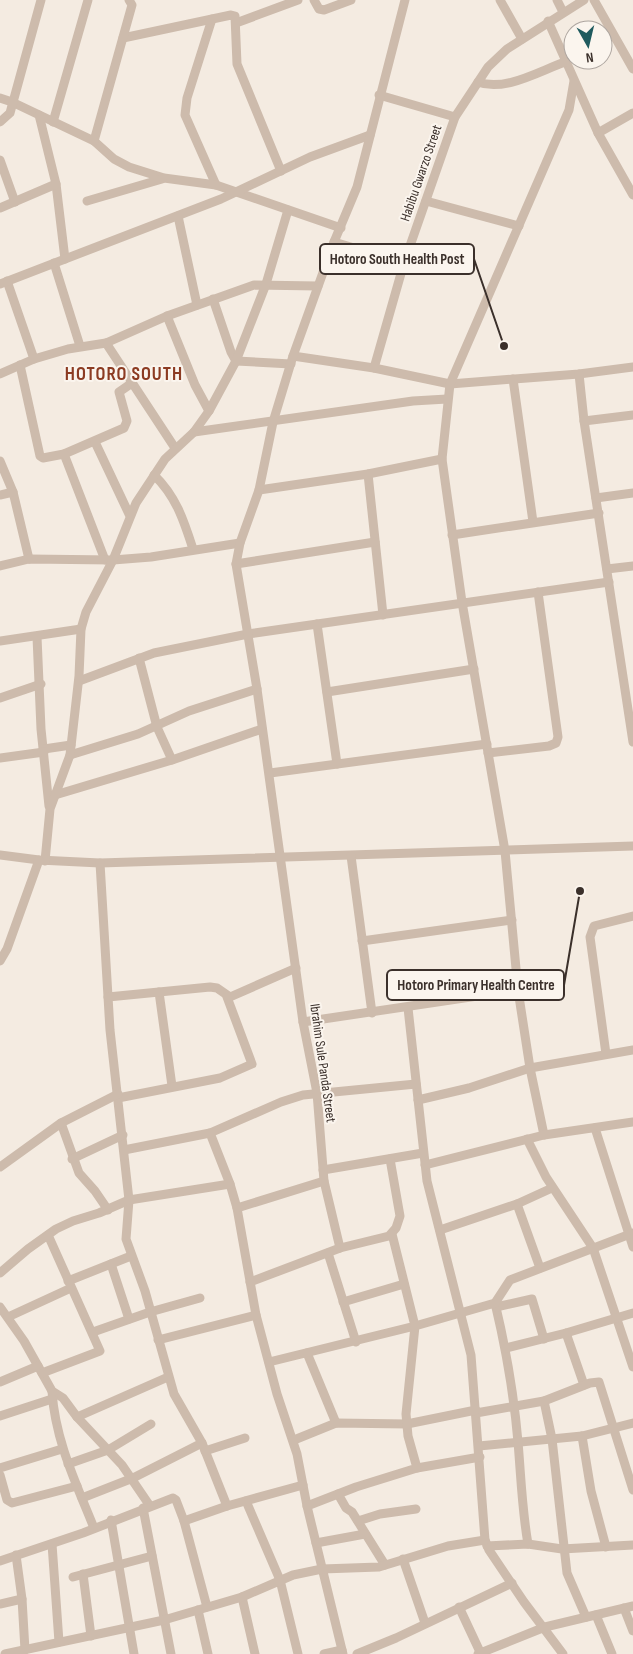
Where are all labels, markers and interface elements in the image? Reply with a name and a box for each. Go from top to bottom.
north arrow [563,20,613,70]
text: N [585,48,595,66]
street label: Habibu Gwarzo Street [397,122,445,224]
callout: Hotoro South Health Post [320,244,474,274]
text: Hotoro South Health Post [330,250,464,269]
district label: HOTORO SOUTH [65,363,183,386]
callout: Hotoro Primary Health Centre [387,970,564,1000]
text: Hotoro Primary Health Centre [397,976,555,995]
street label: Ibrahim Sule Panda Street [306,1002,340,1124]

